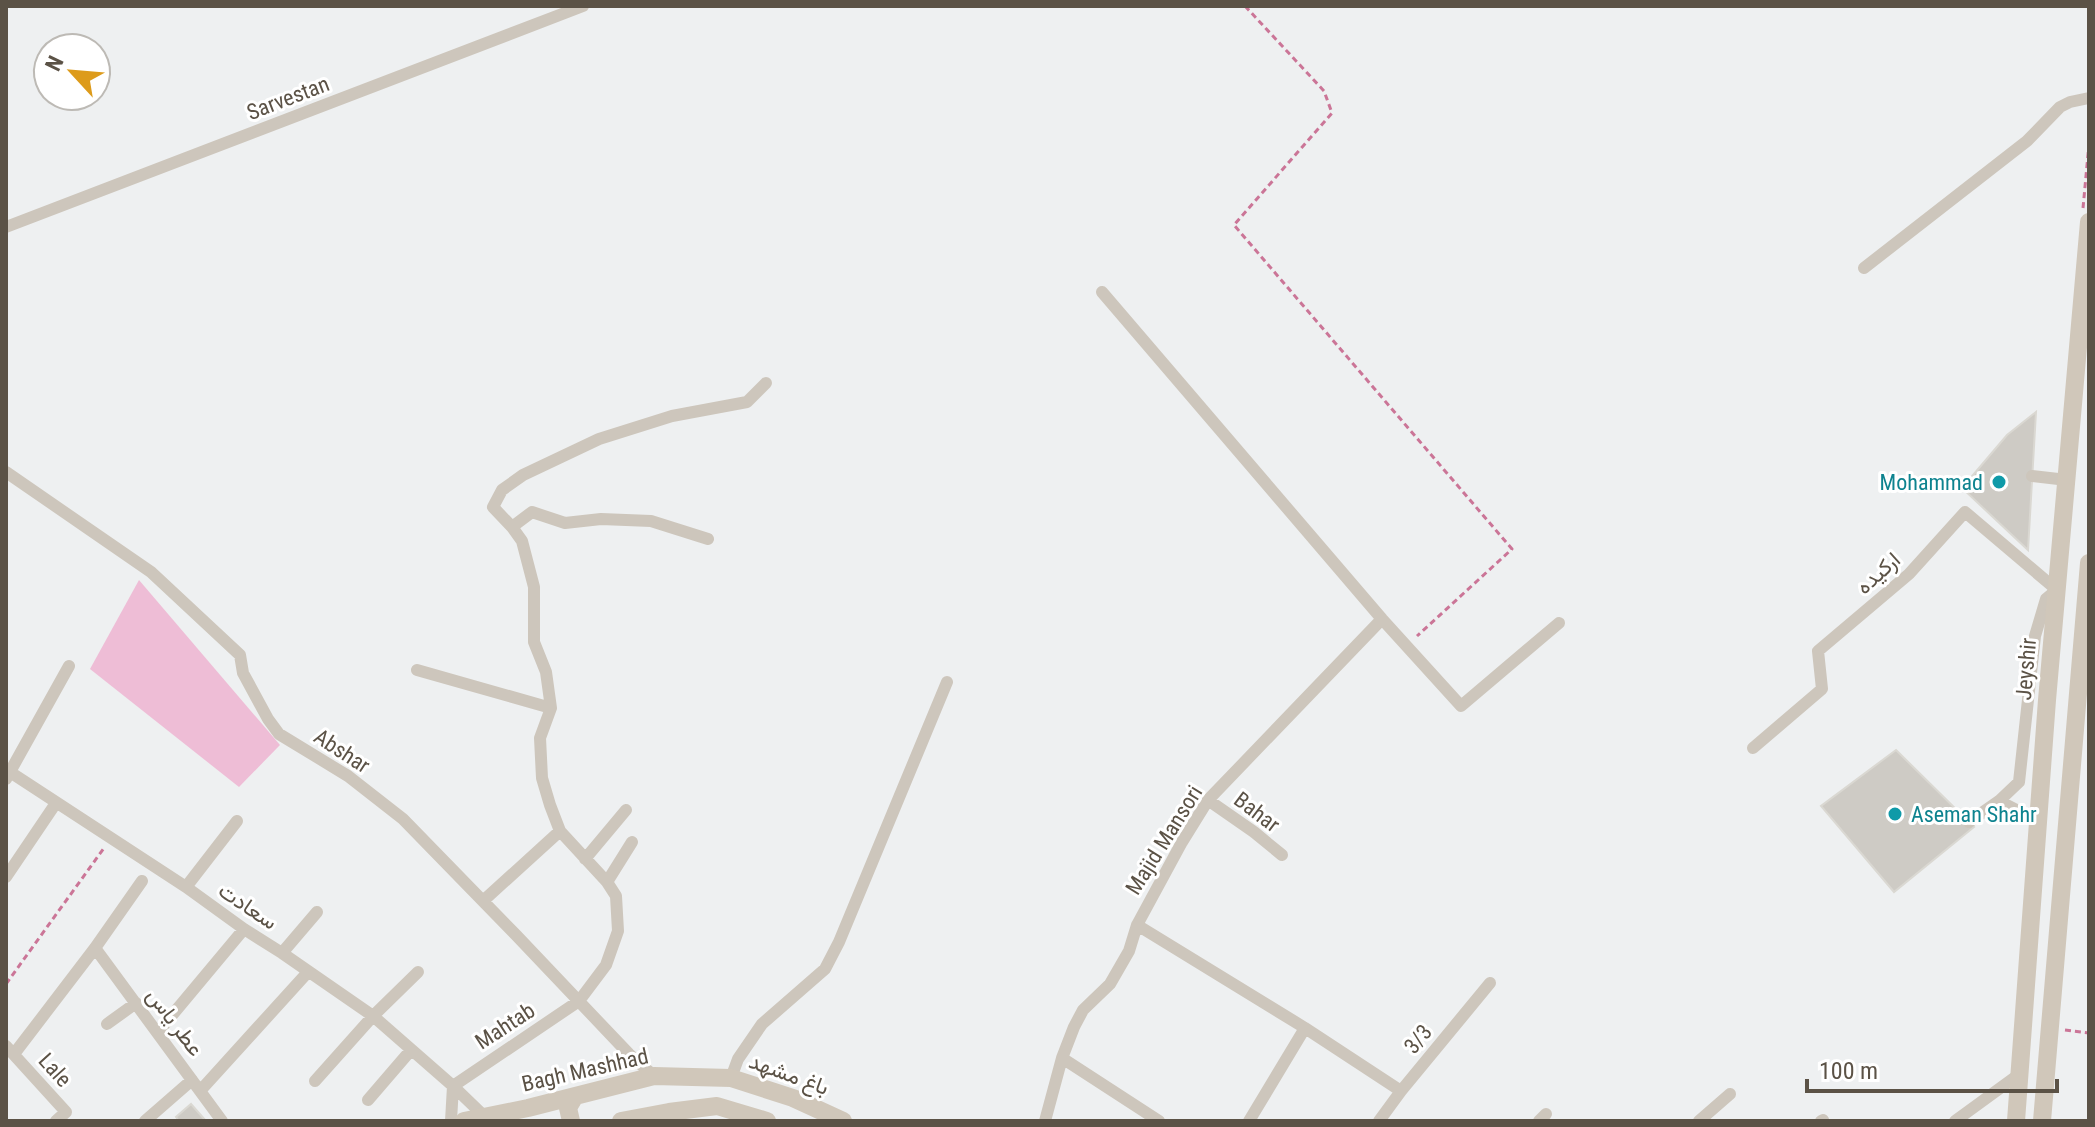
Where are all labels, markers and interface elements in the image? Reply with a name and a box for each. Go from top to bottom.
north arrow [32,32,112,112]
text: N [40,52,69,75]
street label: Sarvestan [243,71,333,125]
place label: Mohammad [1880,470,1983,495]
marker: Mohammad [1990,473,2008,491]
street label: ارکیده [1851,547,1906,600]
street label: Jeyshir [2011,637,2041,701]
street label: Abshar [309,724,375,778]
street label: Majid Mansori [1121,781,1207,899]
street label: Bahar [1229,787,1285,837]
place label: Aseman Shahr [1911,802,2037,827]
marker: Aseman Shahr [1886,805,1904,823]
street label: سعادت [214,877,282,935]
street label: عطر یاس [141,983,209,1061]
street label: Mahtab [471,998,539,1054]
street label: 3/3 [1399,1020,1437,1058]
street label: Bagh Mashhad [519,1043,651,1097]
scale bar [1807,1043,2057,1093]
street label: Lale [34,1048,76,1092]
street label: باغ مشهد [745,1048,832,1102]
text: 100 m [1819,1057,1878,1085]

